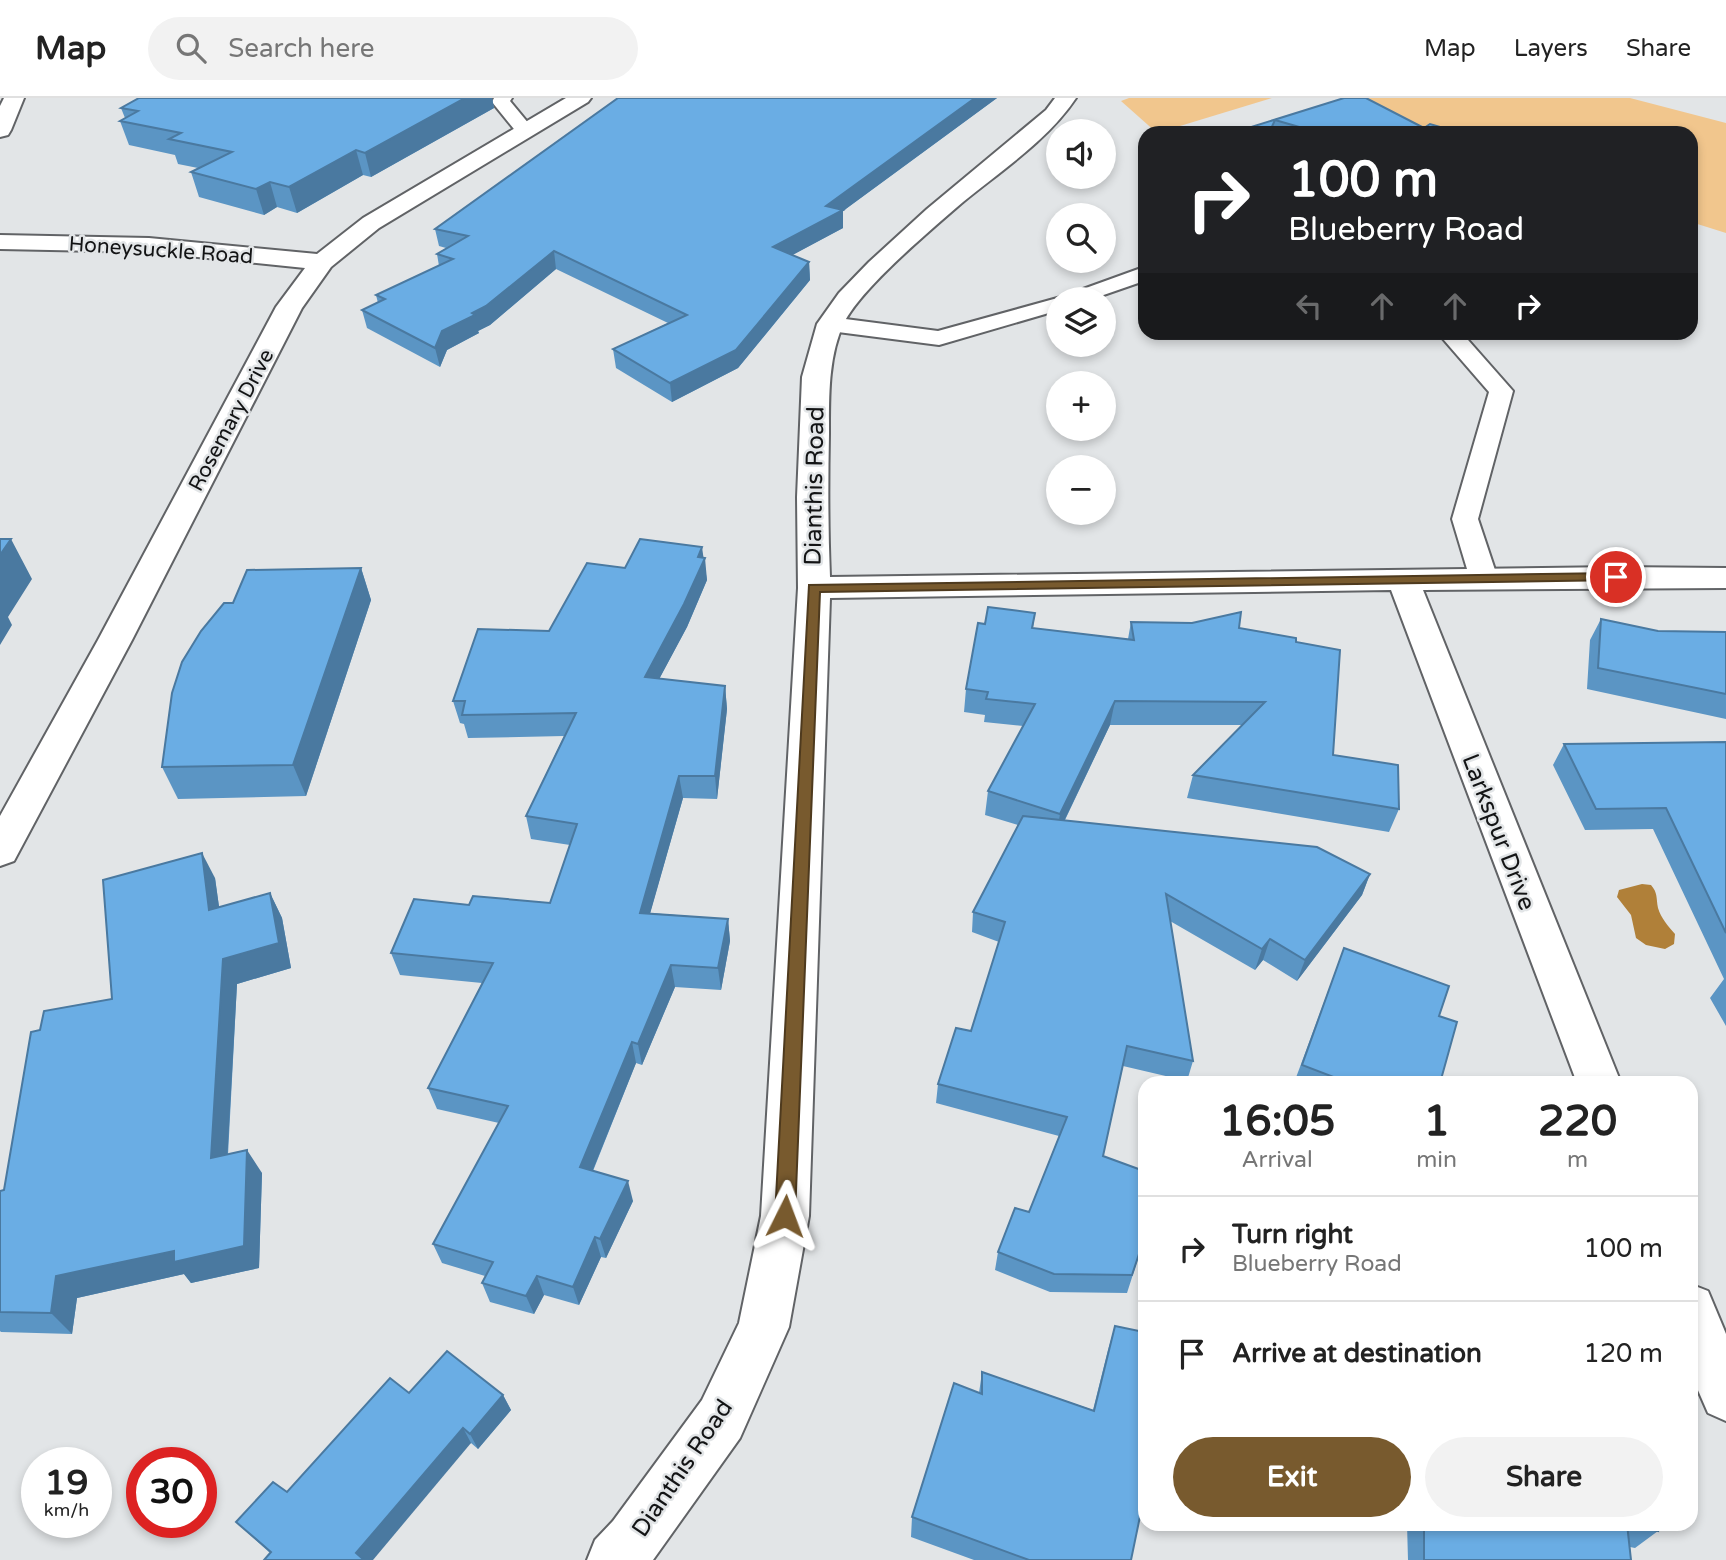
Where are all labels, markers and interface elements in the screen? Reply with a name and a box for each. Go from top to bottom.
search box [148,17,638,80]
text: Map [35,29,106,68]
icon: search [172,29,210,67]
text: Search here [228,33,374,64]
text: Map [1424,34,1476,63]
text: Layers [1514,34,1588,63]
text: Share [1626,34,1691,63]
map controls [1046,119,1116,525]
button: sound [1046,119,1116,189]
text: 100 m [1288,151,1438,210]
icon: right [1173,154,1264,245]
button: search [1046,203,1116,273]
text: Blueberry Road [1288,211,1524,249]
street label: Honeysuckle Road [68,232,254,269]
button: layers [1046,287,1116,357]
icon: left [1290,287,1328,325]
icon: ahead [1363,287,1401,325]
icon: ahead [1436,287,1474,325]
icon: right [1509,287,1547,325]
street label: Rosemary Drive [183,345,279,496]
button: + [1046,371,1116,441]
street label: Dianthis Road [799,406,830,566]
button: − [1046,455,1116,525]
pin [1586,547,1646,607]
icon: arrive [1597,558,1635,596]
street label: Larkspur Drive [1455,750,1542,915]
text: 16:05 [1219,1096,1335,1147]
text: 1 [1423,1096,1450,1147]
text: 220 [1538,1096,1617,1147]
text: Arrival [1242,1146,1313,1174]
text: min [1416,1146,1457,1174]
text: m [1567,1146,1588,1174]
position arrow [748,1179,822,1253]
text: Turn right [1232,1219,1353,1250]
icon: right [1173,1230,1211,1268]
text: 100 m [1583,1233,1663,1264]
text: Blueberry Road [1232,1250,1402,1278]
icon: arrive [1173,1335,1211,1373]
text: Arrive at destination [1232,1338,1482,1369]
text: 120 m [1583,1338,1663,1369]
street label: Dianthis Road [626,1394,739,1542]
button: Exit [1173,1437,1411,1517]
button: Share [1425,1437,1663,1517]
speed limit sign: 30 [126,1447,217,1538]
text: 19 [45,1462,88,1504]
text: km/h [44,1499,89,1521]

